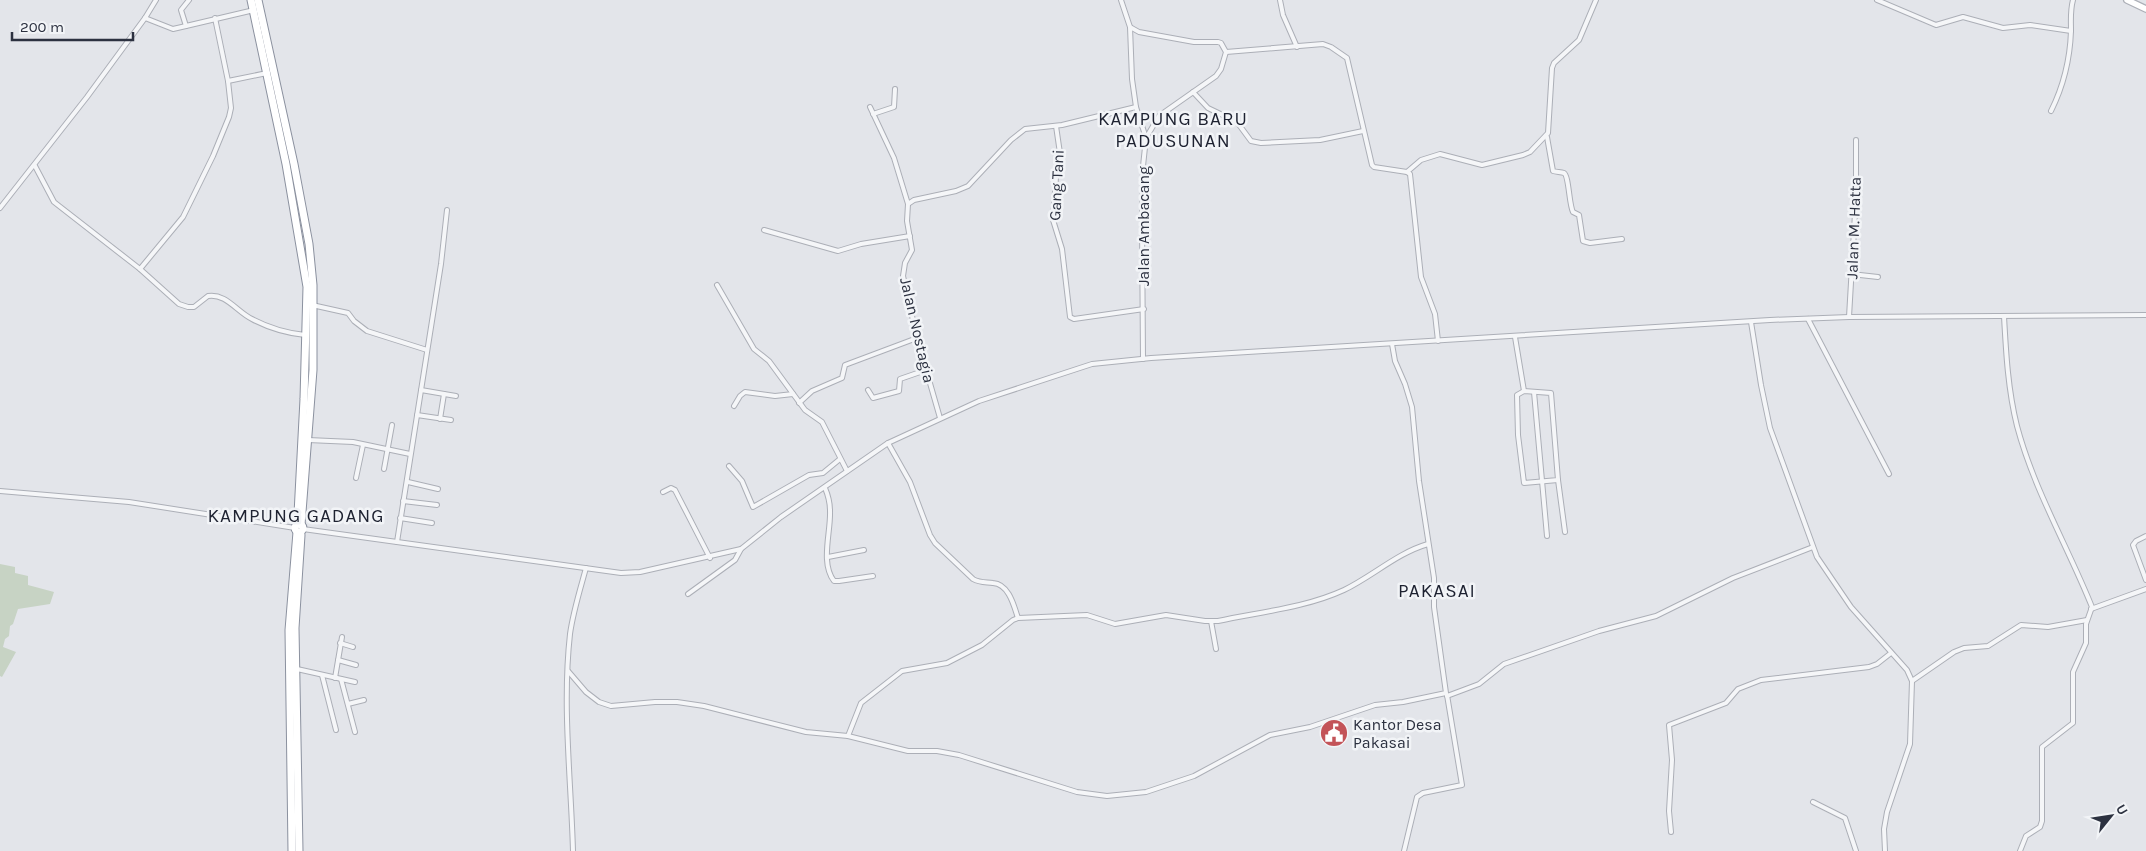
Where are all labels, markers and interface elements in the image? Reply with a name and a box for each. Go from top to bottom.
scale bar [12,10,134,42]
text: 200 m [20,18,64,36]
district label: KAMPUNG BARU PADUSUNAN [1098,108,1248,152]
street label: Gang Tani [1045,149,1068,221]
street label: Jalan Ambacang [1134,166,1153,286]
street label: Jalan M. Hatta [1842,176,1865,280]
street label: Jalan Nostagia [896,276,939,385]
district label: KAMPUNG GADANG [207,505,385,527]
district label: PAKASAI [1398,580,1476,602]
place label: Kantor Desa Pakasai [1353,715,1442,752]
public building icon: Kantor Desa Pakasai [1319,718,1349,748]
north arrow [2086,791,2136,841]
text: U [2112,801,2132,818]

